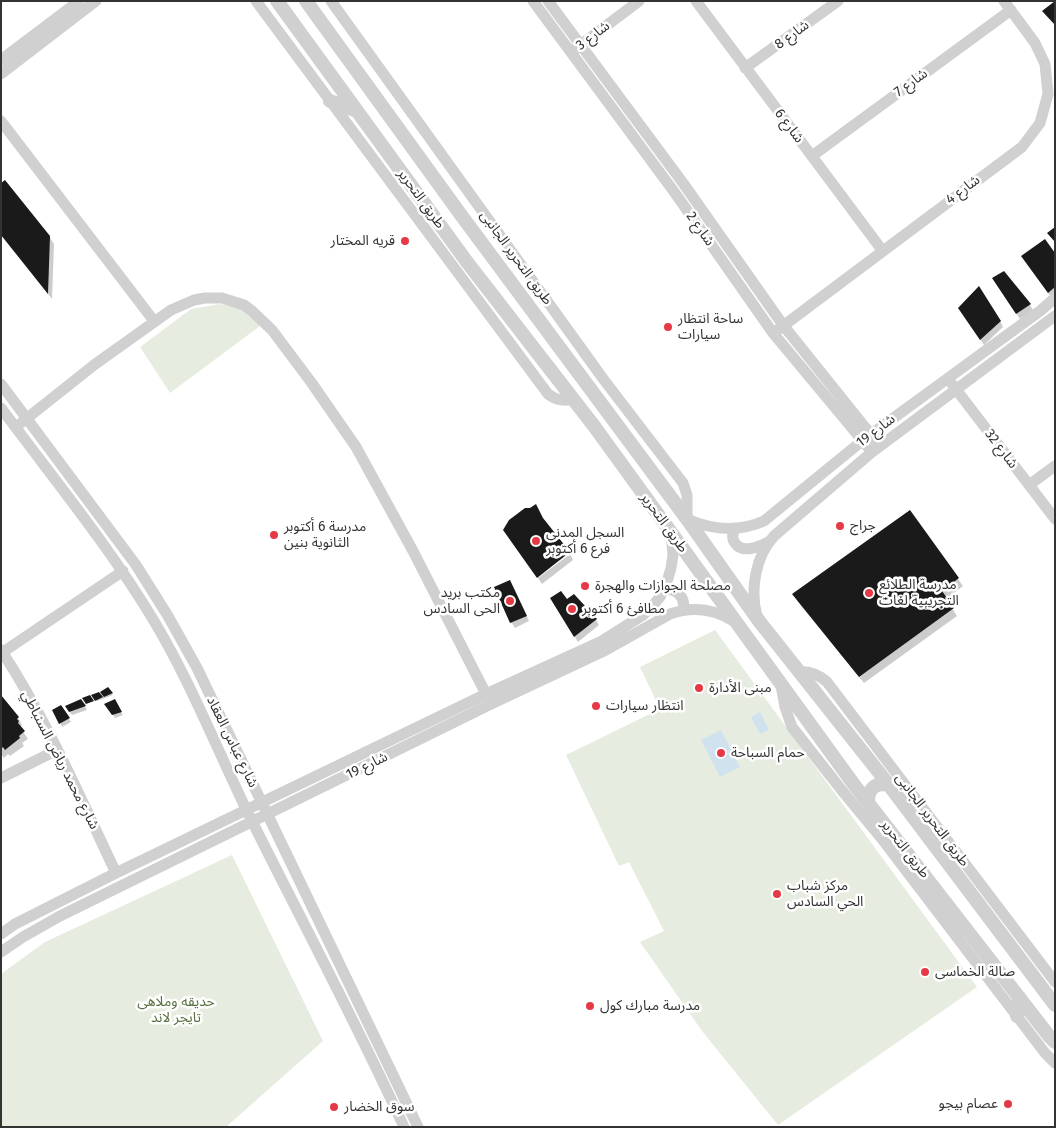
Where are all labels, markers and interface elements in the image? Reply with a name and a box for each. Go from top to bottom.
street label: شارع 8 [771,17,813,53]
street label: شارع 3 [573,18,613,54]
street label: شارع 7 [891,65,931,101]
street label: شارع 6 [771,106,807,146]
street label: طريق التحرير [394,166,448,232]
street label: شارع 4 [943,172,983,208]
street label: طريق التحرير الجانبى [476,208,556,308]
street label: شارع 2 [682,209,718,249]
place label: قريه المختار [331,233,395,249]
marker: قريه المختار [399,235,411,247]
place label: ساحة انتظار سيارات [678,311,743,344]
marker: ساحة انتظار سيارات [662,321,674,333]
street label: شارع 19 [853,411,899,451]
street label: شارع 32 [981,426,1021,472]
street label: طريق التحرير [637,490,691,556]
place label: جراج [850,518,876,534]
place label: مدرسة 6 أكتوبر الثانوية بنين [284,519,366,552]
marker: جراج [834,520,846,532]
place label: السجل المدنى فرع 6 أكتوبر [546,525,624,558]
marker: مدرسة 6 أكتوبر الثانوية بنين [268,529,280,541]
marker: السجل المدنى فرع 6 أكتوبر [530,535,542,547]
place label: مدرسة الطلائع التجريبية لغات [879,577,959,610]
place label: مصلحة الجوازات والهجرة [595,578,731,594]
marker: مصلحة الجوازات والهجرة [579,580,591,592]
place label: مكتب بريد الحى السادس [424,585,500,618]
marker: مدرسة الطلائع التجريبية لغات [863,587,875,599]
marker: مكتب بريد الحى السادس [504,595,516,607]
place label: مطافئ 6 أكتوبر [582,601,665,617]
marker: مطافئ 6 أكتوبر [566,603,578,615]
place label: مبنى الأدارة [709,680,772,696]
marker: مبنى الأدارة [693,682,705,694]
street label: شارع محمد رياض السنباطي [18,688,102,832]
street label: شارع عباس العقاد [203,694,261,790]
place label: انتظار سيارات [606,698,683,714]
marker: انتظار سيارات [590,700,602,712]
place label: حمام السباحة [731,745,805,761]
marker: حمام السباحة [715,747,727,759]
street label: شارع 19 [343,749,391,783]
street label: طريق التحرير الجانبى [891,770,973,870]
street label: طريق التحرير [877,816,933,882]
place label: مركز شباب الحي السادس [787,878,863,910]
marker: مركز شباب الحي السادس [771,888,783,900]
place label: صالة الخماسى [935,964,1015,980]
marker: صالة الخماسى [919,966,931,978]
park label: حديقه وملاهى تايجر لاند [137,994,215,1026]
place label: مدرسة مبارك كول [600,998,700,1014]
marker: مدرسة مبارك كول [584,1000,596,1012]
place label: عصام بيجو [939,1096,998,1112]
marker: عصام بيجو [1002,1098,1014,1110]
place label: سوق الخضار [344,1099,415,1115]
marker: سوق الخضار [328,1101,340,1113]

